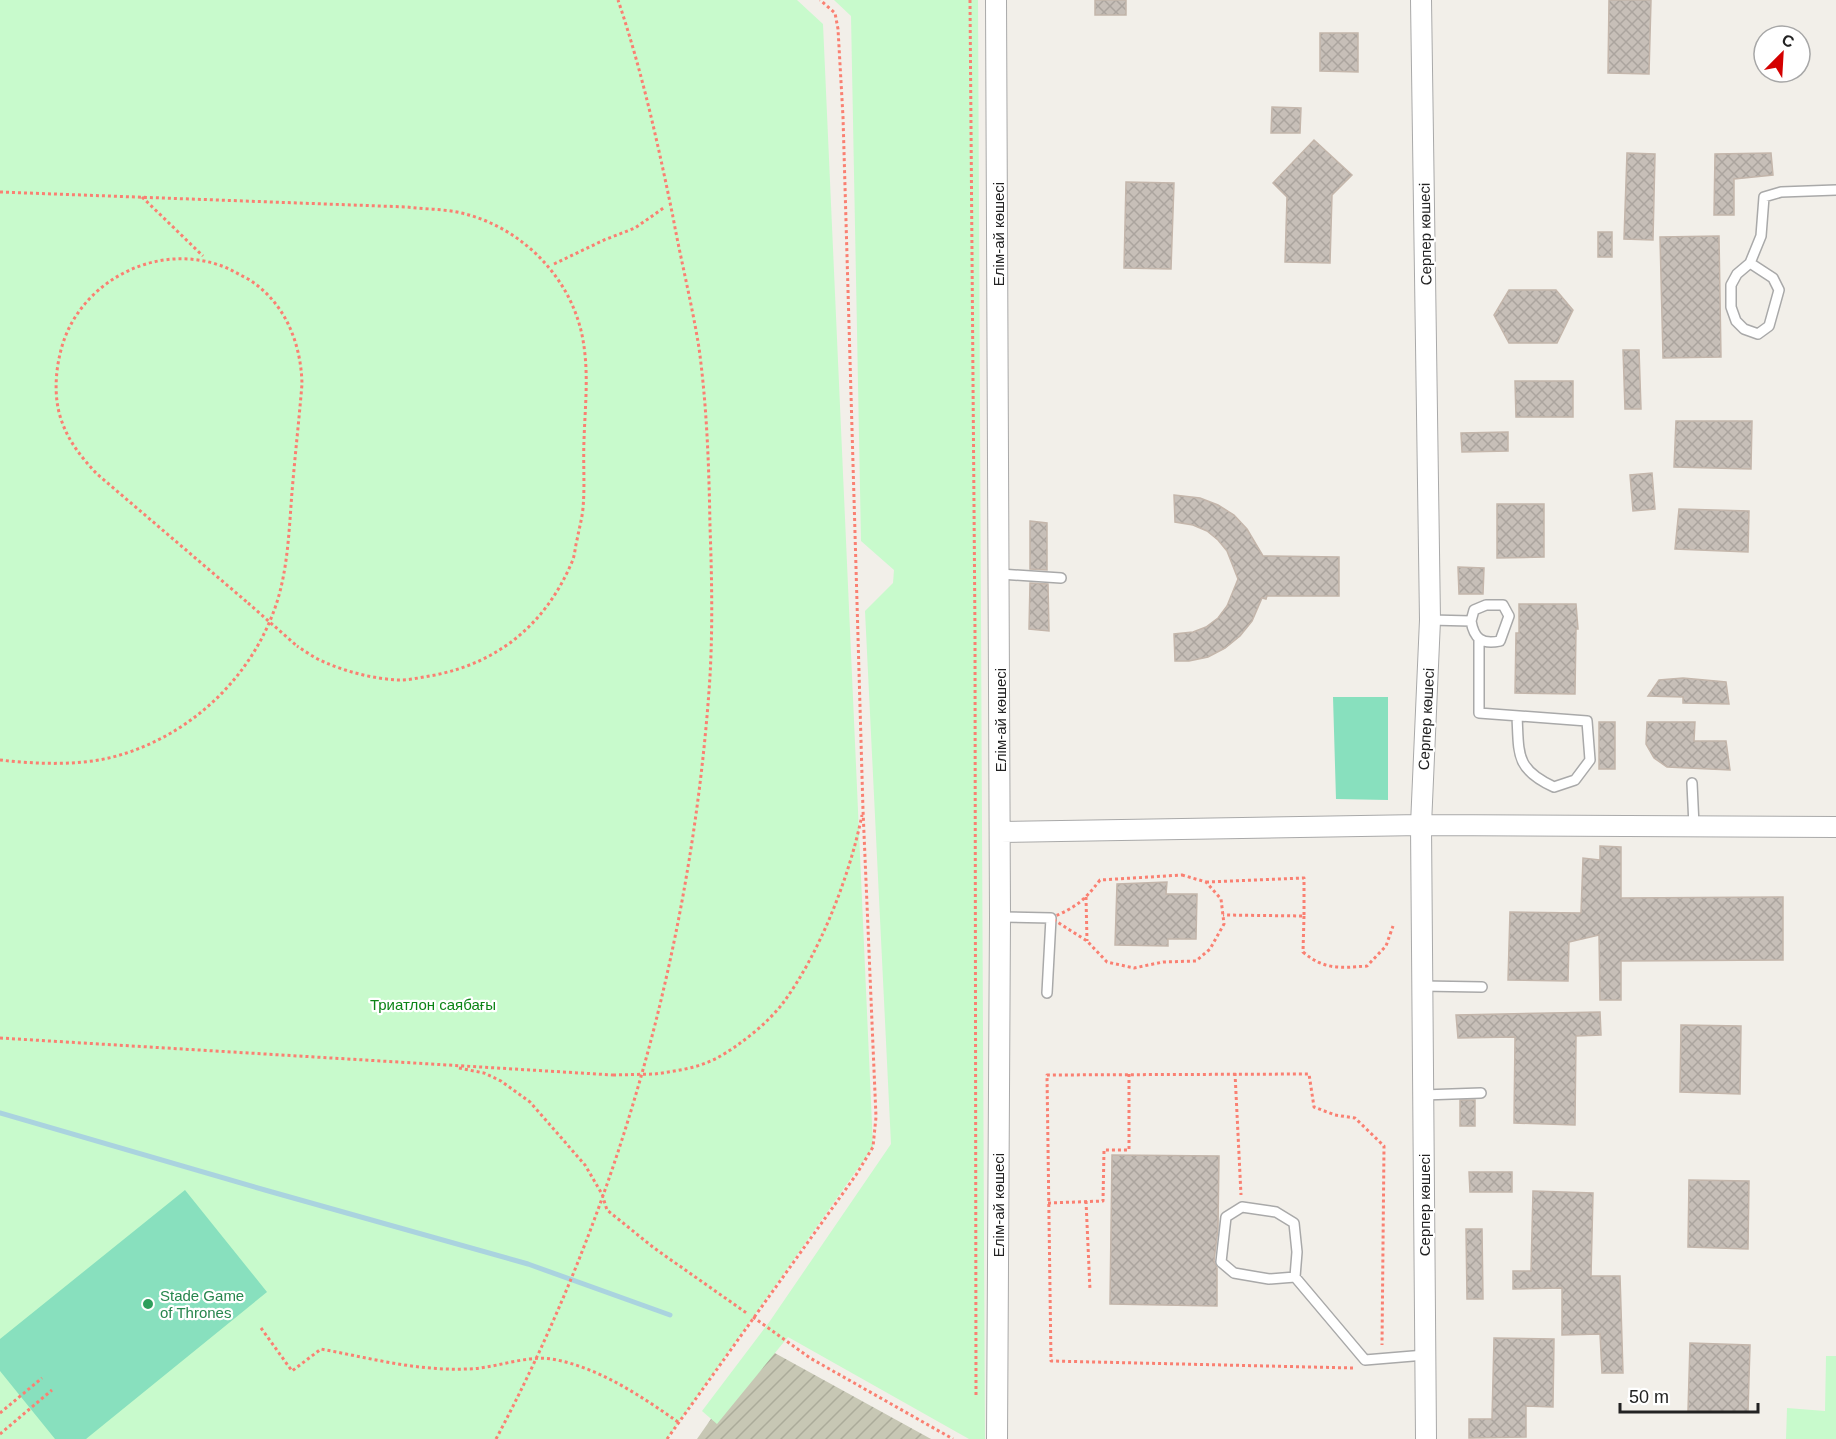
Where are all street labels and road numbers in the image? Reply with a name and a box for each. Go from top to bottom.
street label: Елім-ай көшесі [990,182,1007,286]
street label: Серпер көшесі [1416,183,1434,285]
street label: Серпер көшесі [1415,667,1437,771]
street label: Елім-ай көшесі [992,668,1009,772]
street label: Елім-ай көшесі [990,1153,1007,1257]
street label: Серпер көшесі [1416,1154,1433,1256]

